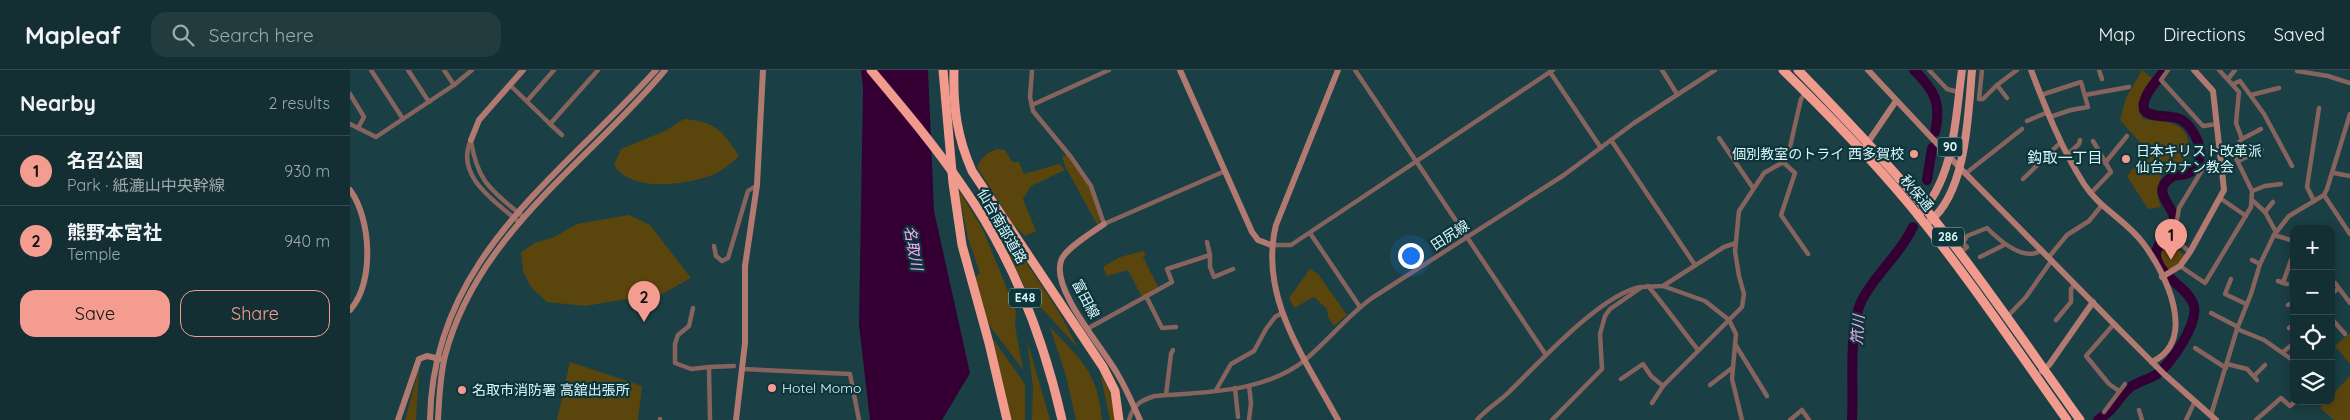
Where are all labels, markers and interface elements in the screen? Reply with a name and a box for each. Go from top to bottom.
search box [151,12,501,57]
text: Mapleaf [25,20,121,50]
icon: search [169,21,197,49]
text: Search here [209,23,314,47]
text: Map [2098,23,2135,46]
text: Directions [2163,23,2246,46]
text: Saved [2274,23,2325,46]
text: Nearby [20,90,96,116]
text: 2 results [268,93,330,113]
road number: 90 [1938,138,1962,156]
place label: 日本キリスト改革派 仙台カナン教会 [2136,142,2262,176]
place label: 個別教室のトライ 西多賀校 [1732,145,1904,163]
text: 名召公園 [67,148,143,172]
marker: 個別教室のトライ 西多賀校 [1908,148,1920,160]
district label: 鈎取一丁目 [2027,148,2103,167]
marker: 日本キリスト改革派 仙台カナン教会 [2120,153,2132,165]
text: 1 [33,161,39,181]
text: 930 m [284,161,330,181]
street label: 秋保通 [1897,171,1937,215]
text: Park · 紙漉山中央幹線 [67,175,225,195]
street label: 仙台南部道路 [973,185,1031,267]
street label: 田尻線 [1427,216,1473,254]
pin: 1 [2155,219,2187,260]
text: 熊野本宮社 [67,220,162,244]
water label: 名取川 [900,224,927,274]
map controls [2290,225,2335,405]
button: + [2290,225,2335,270]
road number: 286 [1932,228,1964,246]
text: 2 [31,231,41,251]
text: 940 m [284,231,330,251]
your location [1398,243,1424,269]
text: Temple [67,244,121,264]
button: − [2290,270,2335,315]
street label: 富田線 [1068,276,1104,322]
pin: 2 [628,281,660,322]
road number: E48 [1009,288,1041,308]
button: Save [20,290,170,337]
button: Share [180,290,330,337]
water label: 笊川 [1847,312,1868,346]
button: locate [2290,315,2335,360]
button: layers [2290,360,2335,405]
place label: Hotel Momo [782,379,861,397]
place label: 名取市消防署 高舘出張所 [472,381,630,399]
marker: Hotel Momo [766,382,778,394]
marker: 名取市消防署 高舘出張所 [456,384,468,396]

